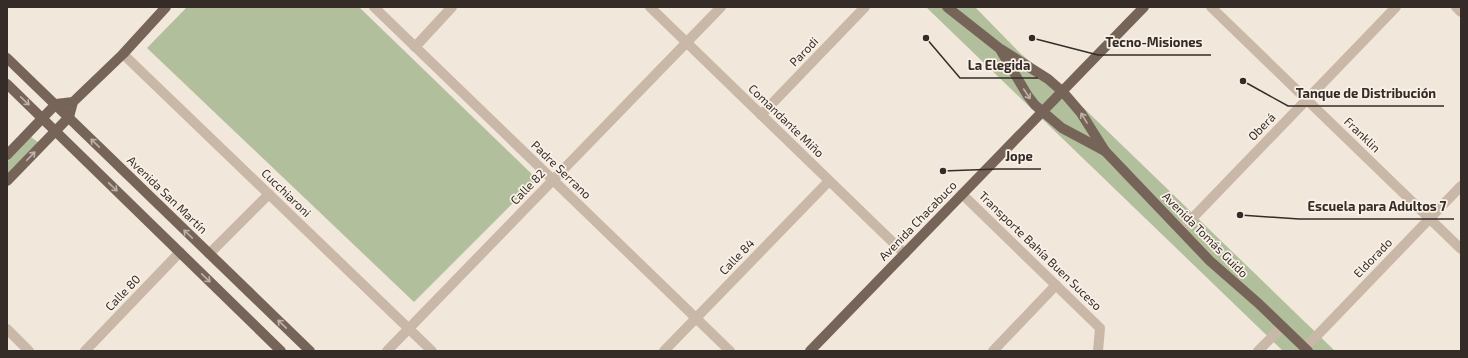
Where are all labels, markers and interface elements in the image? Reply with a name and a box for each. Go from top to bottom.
callout: Tecno-Misiones [1098,30,1211,55]
street label: Parodi [786,34,820,69]
text: Tecno-Misiones [1105,34,1203,50]
callout: La Elegida [960,53,1038,78]
text: La Elegida [968,57,1030,73]
street label: Comandante Miño [746,81,827,160]
callout: Tanque de Distribución [1288,81,1444,106]
text: Tanque de Distribución [1296,85,1436,101]
one-way arrow [1023,88,1031,100]
one-way arrow [20,96,30,106]
street label: Oberá [1245,110,1278,143]
one-way arrow [1080,113,1088,124]
street label: Franklin [1342,114,1383,155]
street label: Padre Serrano [529,137,595,201]
one-way arrow [90,138,100,148]
callout: Jope [997,144,1041,169]
text: Jope [1005,148,1033,164]
one-way arrow [26,151,36,161]
street label: Avenida San Martín [125,153,211,236]
street label: Cucchiaroni [259,165,314,219]
street label: Calle 82 [507,166,548,207]
street label: Avenida Chacabuco [876,177,959,263]
one-way arrow [108,182,118,192]
street label: Transporte Bahía Buen Suceso [977,188,1105,313]
street label: Avenida Tomás Guido [1160,189,1251,280]
callout: Escuela para Adultos 7 [1299,194,1454,219]
text: Escuela para Adultos 7 [1308,198,1447,214]
one-way arrow [183,229,193,238]
street label: Calle 84 [716,235,757,277]
street label: Eldorado [1350,235,1394,280]
street label: Calle 80 [102,272,143,313]
one-way arrow [201,273,211,283]
one-way arrow [277,319,287,329]

